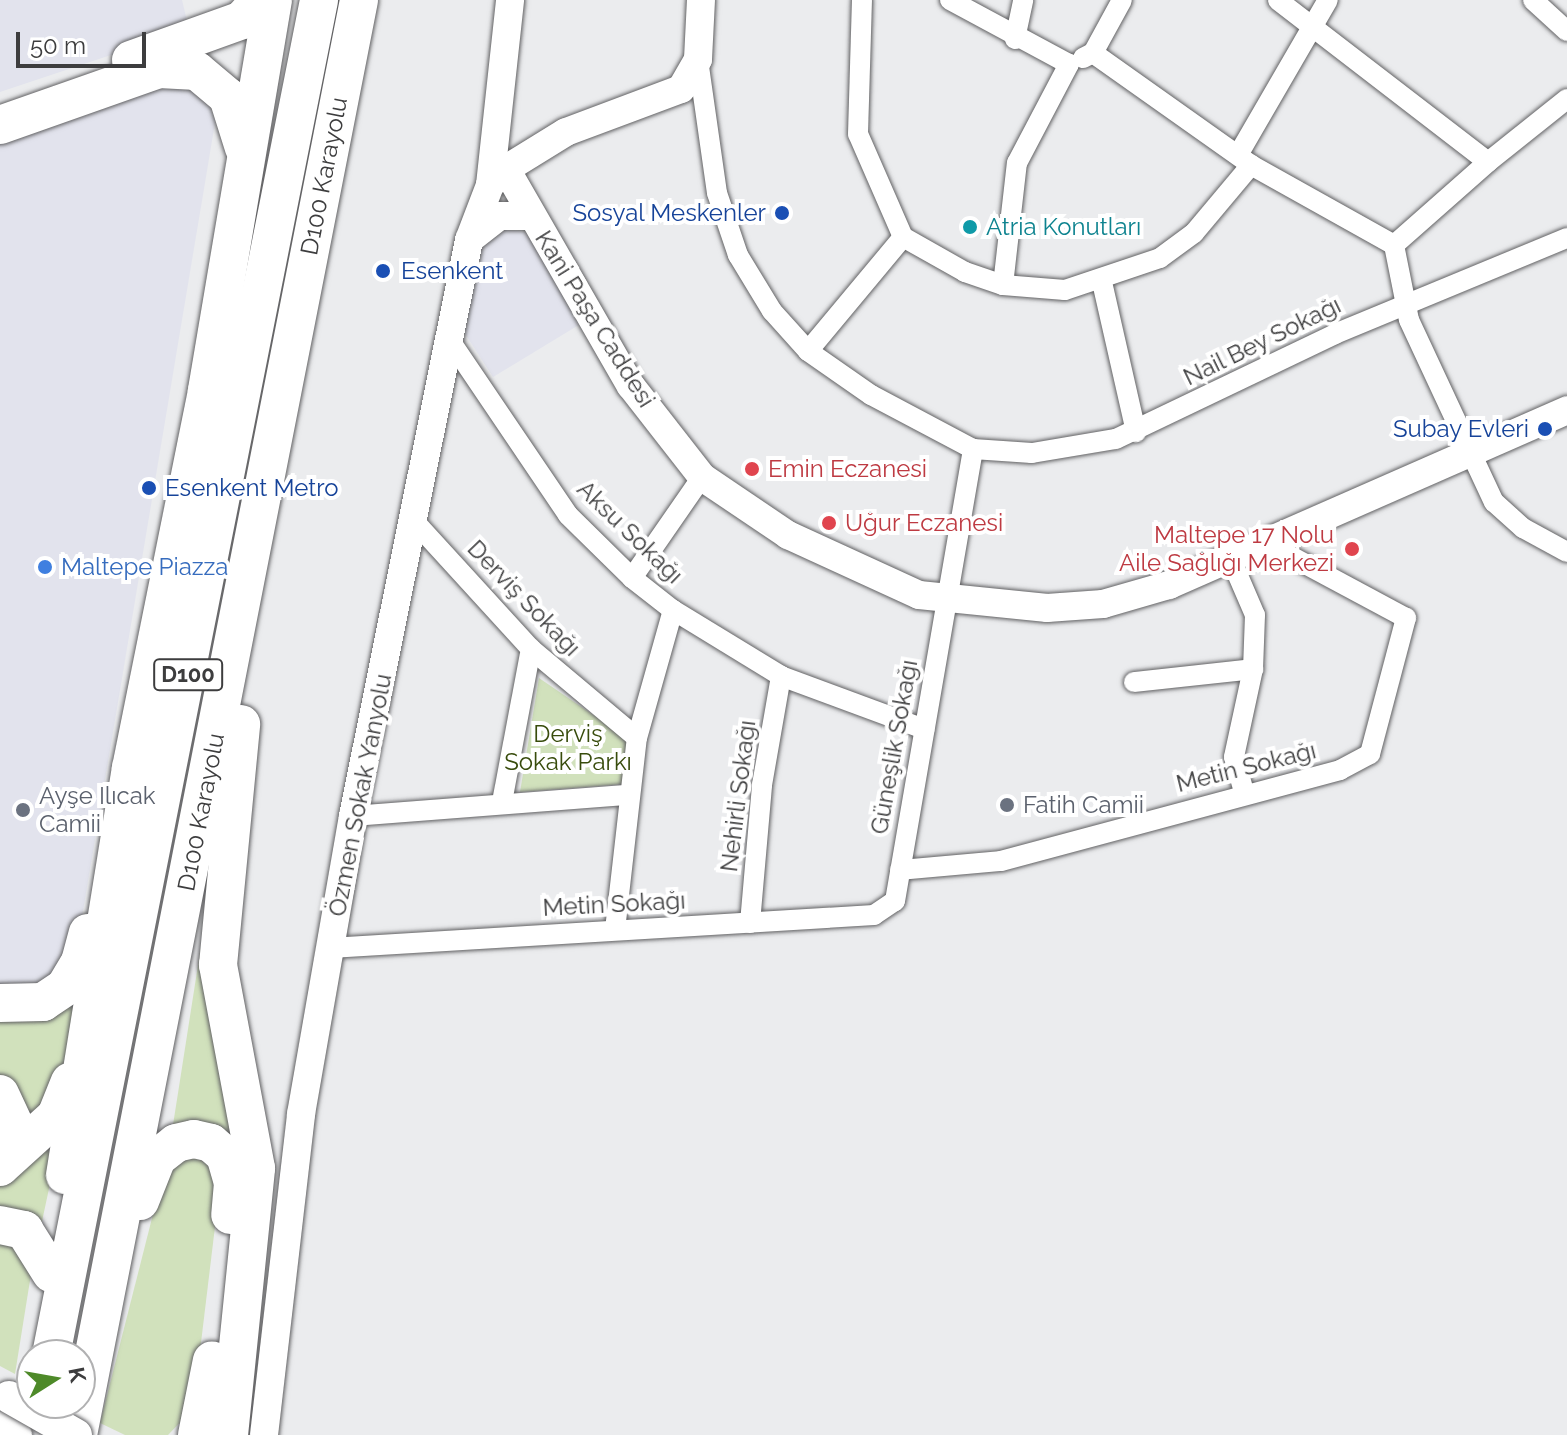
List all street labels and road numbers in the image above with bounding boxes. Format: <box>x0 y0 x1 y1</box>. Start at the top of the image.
street label: D100 Karayolu <box>295 95 353 257</box>
street label: Kani Paşa Caddesi <box>529 225 661 413</box>
street label: Nail Bey Sokağı <box>1178 290 1346 392</box>
street label: Aksu Sokağı <box>571 475 689 589</box>
street label: Derviş Sokağı <box>462 534 586 662</box>
road number: D100 <box>152 657 224 693</box>
street label: Güneşlik Sokağı <box>865 658 923 836</box>
street label: Özmen Sokak Yanyolu <box>322 671 398 919</box>
street label: Nehirli Sokağı <box>714 719 762 873</box>
street label: D100 Karayolu <box>172 731 230 893</box>
street label: Metin Sokağı <box>1173 736 1319 798</box>
street label: Metin Sokağı <box>542 886 686 922</box>

